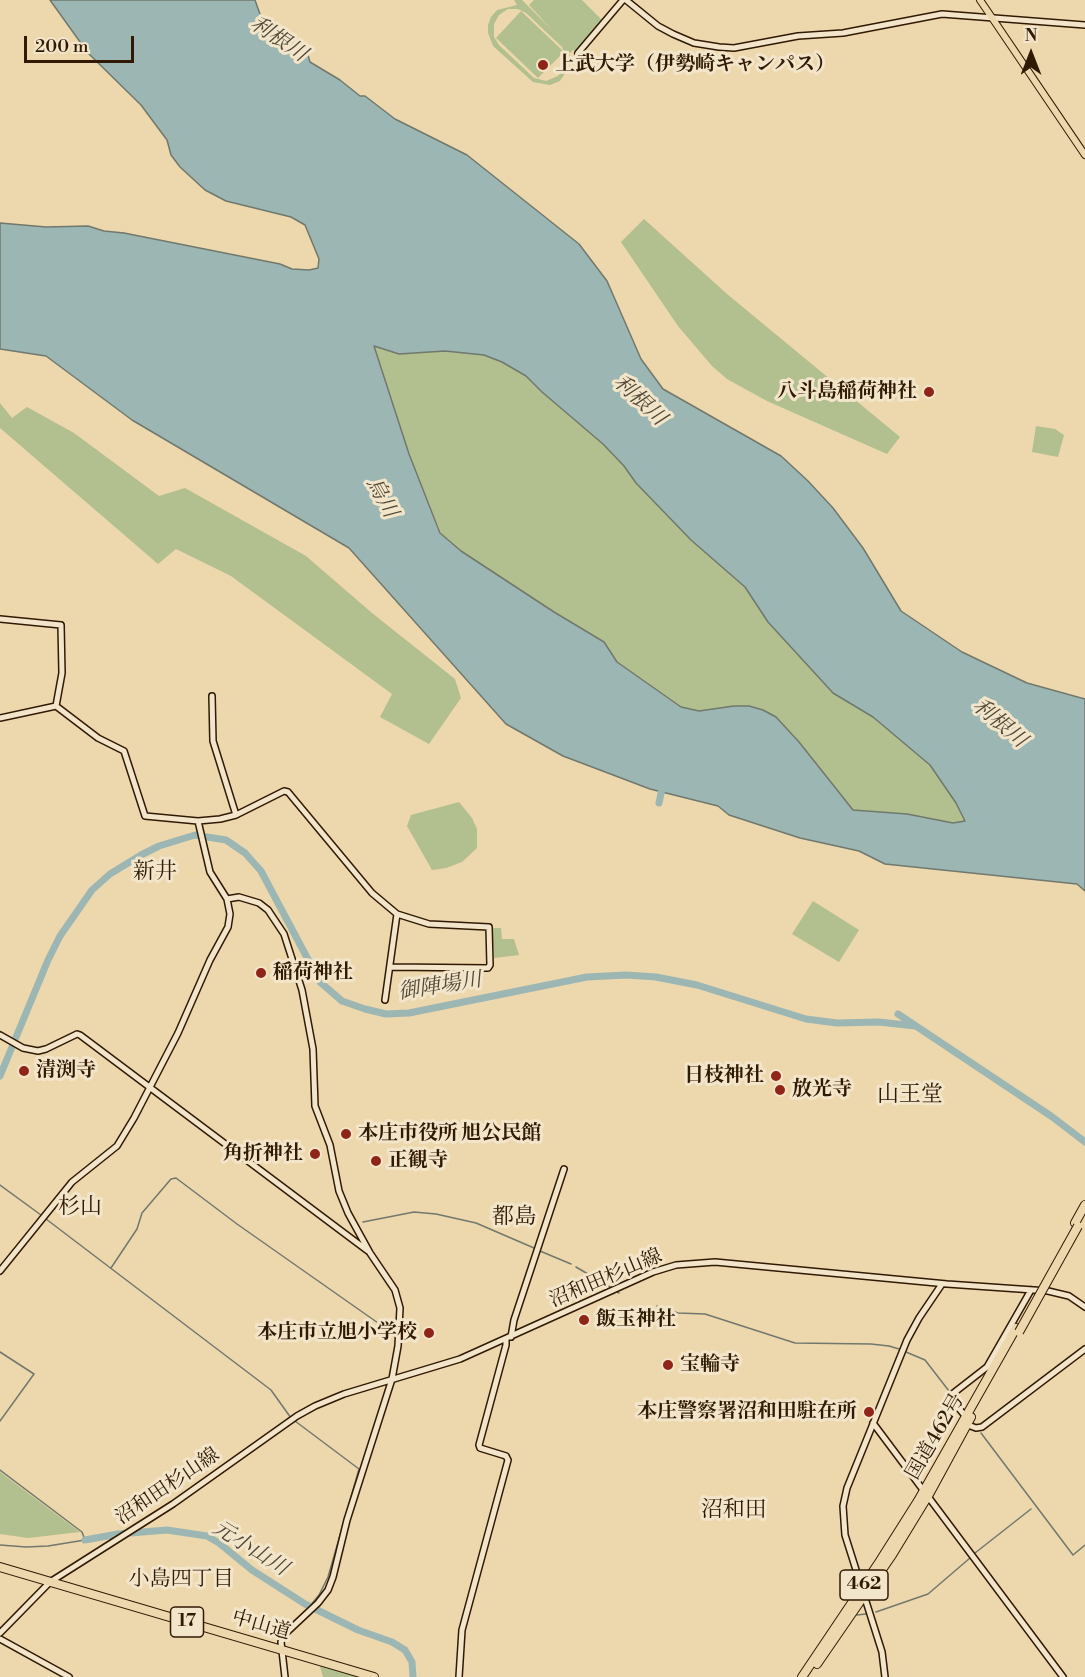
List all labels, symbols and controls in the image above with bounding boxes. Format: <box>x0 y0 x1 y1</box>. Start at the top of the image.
water label: 利根川 <box>245 12 311 68</box>
scale bar <box>27 24 136 62</box>
north arrow <box>1001 24 1061 84</box>
text: N <box>1025 26 1037 46</box>
text: 200 m <box>35 35 89 58</box>
place label: 上武大学（伊勢崎キャンパス） <box>555 53 835 77</box>
marker: 上武大学（伊勢崎キャンパス） <box>536 58 550 72</box>
water label: 利根川 <box>607 370 671 432</box>
place label: 八斗島稲荷神社 <box>777 380 917 404</box>
marker: 八斗島稲荷神社 <box>922 385 936 399</box>
water label: 烏川 <box>360 474 402 522</box>
water label: 利根川 <box>967 694 1031 754</box>
district label: 新井 <box>133 860 177 886</box>
place label: 稲荷神社 <box>273 961 353 985</box>
marker: 稲荷神社 <box>254 966 268 980</box>
water label: 御陣場川 <box>397 968 483 1006</box>
place label: 清渕寺 <box>36 1059 96 1083</box>
marker: 清渕寺 <box>17 1064 31 1078</box>
place label: 日枝神社 <box>684 1064 764 1088</box>
marker: 日枝神社 <box>769 1069 783 1083</box>
place label: 放光寺 <box>792 1078 852 1102</box>
marker: 放光寺 <box>773 1083 787 1097</box>
district label: 山王堂 <box>877 1083 943 1109</box>
place label: 本庄市役所 旭公民館 <box>358 1122 541 1146</box>
marker: 本庄市役所 旭公民館 <box>339 1127 353 1141</box>
place label: 角折神社 <box>223 1142 303 1166</box>
marker: 角折神社 <box>308 1147 322 1161</box>
place label: 正観寺 <box>388 1149 448 1173</box>
marker: 正観寺 <box>369 1154 383 1168</box>
district label: 杉山 <box>58 1195 102 1221</box>
district label: 都島 <box>492 1205 536 1231</box>
street label: 沼和田杉山線 <box>546 1245 666 1313</box>
place label: 飯玉神社 <box>596 1308 676 1332</box>
marker: 飯玉神社 <box>577 1313 591 1327</box>
place label: 本庄市立旭小学校 <box>257 1321 417 1345</box>
marker: 本庄市立旭小学校 <box>422 1326 436 1340</box>
place label: 宝輪寺 <box>680 1353 740 1377</box>
marker: 宝輪寺 <box>661 1358 675 1372</box>
street label: 国道462号 <box>902 1390 970 1484</box>
place label: 本庄警察署沼和田駐在所 <box>637 1400 857 1424</box>
marker: 本庄警察署沼和田駐在所 <box>862 1405 876 1419</box>
street label: 沼和田杉山線 <box>112 1444 224 1530</box>
district label: 沼和田 <box>701 1498 767 1524</box>
water label: 元小山川 <box>208 1516 292 1582</box>
district label: 小島四丁目 <box>129 1567 233 1593</box>
road number: 462 <box>840 1570 888 1600</box>
street label: 中山道 <box>229 1606 293 1646</box>
road number: 17 <box>170 1607 204 1637</box>

